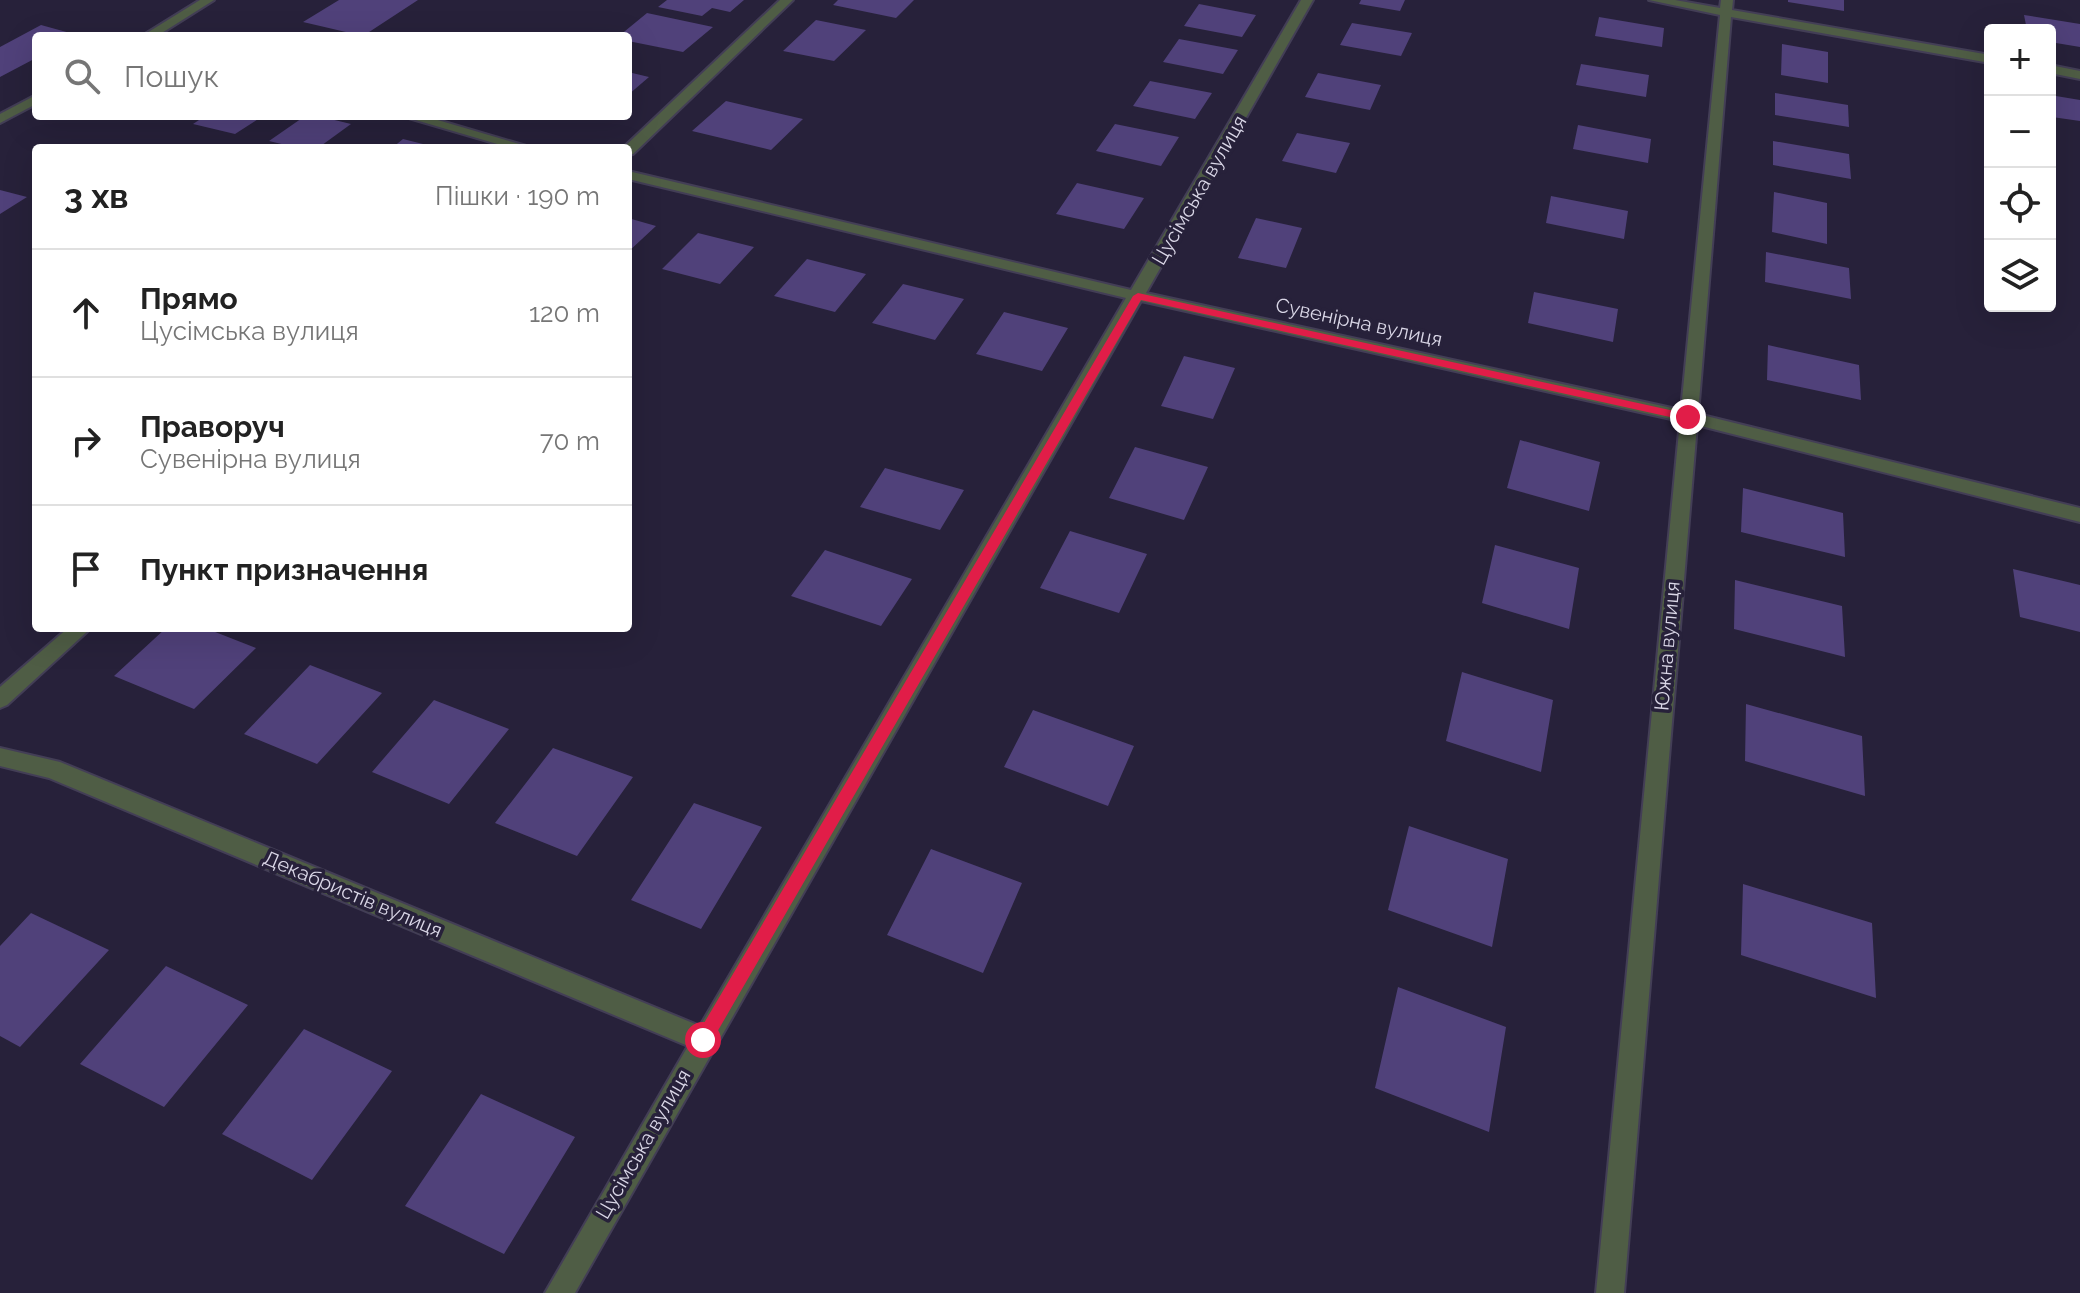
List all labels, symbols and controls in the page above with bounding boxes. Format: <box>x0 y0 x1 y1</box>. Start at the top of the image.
map controls <box>1984 24 2056 312</box>
button: + <box>1984 24 2056 96</box>
search box <box>32 32 632 120</box>
icon: search <box>60 54 104 98</box>
text: Пошук <box>124 59 219 94</box>
button: − <box>1984 96 2056 168</box>
street label: Цусімська вулиця <box>1147 111 1251 269</box>
button: locate <box>1984 168 2056 240</box>
text: 3 хв <box>64 176 128 216</box>
text: Пішки · 190 m <box>435 181 600 211</box>
button: layers <box>1984 240 2056 312</box>
text: Прямо <box>140 281 238 316</box>
icon: ahead <box>64 291 108 335</box>
street label: Сувенірна вулиця <box>1273 293 1445 351</box>
text: 120 m <box>529 298 600 328</box>
text: Цусімська вулиця <box>140 316 359 346</box>
route end <box>1670 399 1706 435</box>
text: Праворуч <box>140 409 285 444</box>
icon: right <box>64 419 108 463</box>
text: 70 m <box>540 426 600 456</box>
text: Сувенірна вулиця <box>140 444 361 474</box>
icon: arrive <box>64 547 108 591</box>
text: Пункт призначення <box>140 552 428 587</box>
street label: Южна вулиця <box>1649 580 1685 712</box>
street label: Декабристів вулиця <box>260 845 446 943</box>
route start <box>685 1022 721 1058</box>
street label: Цусімська вулиця <box>591 1065 695 1223</box>

